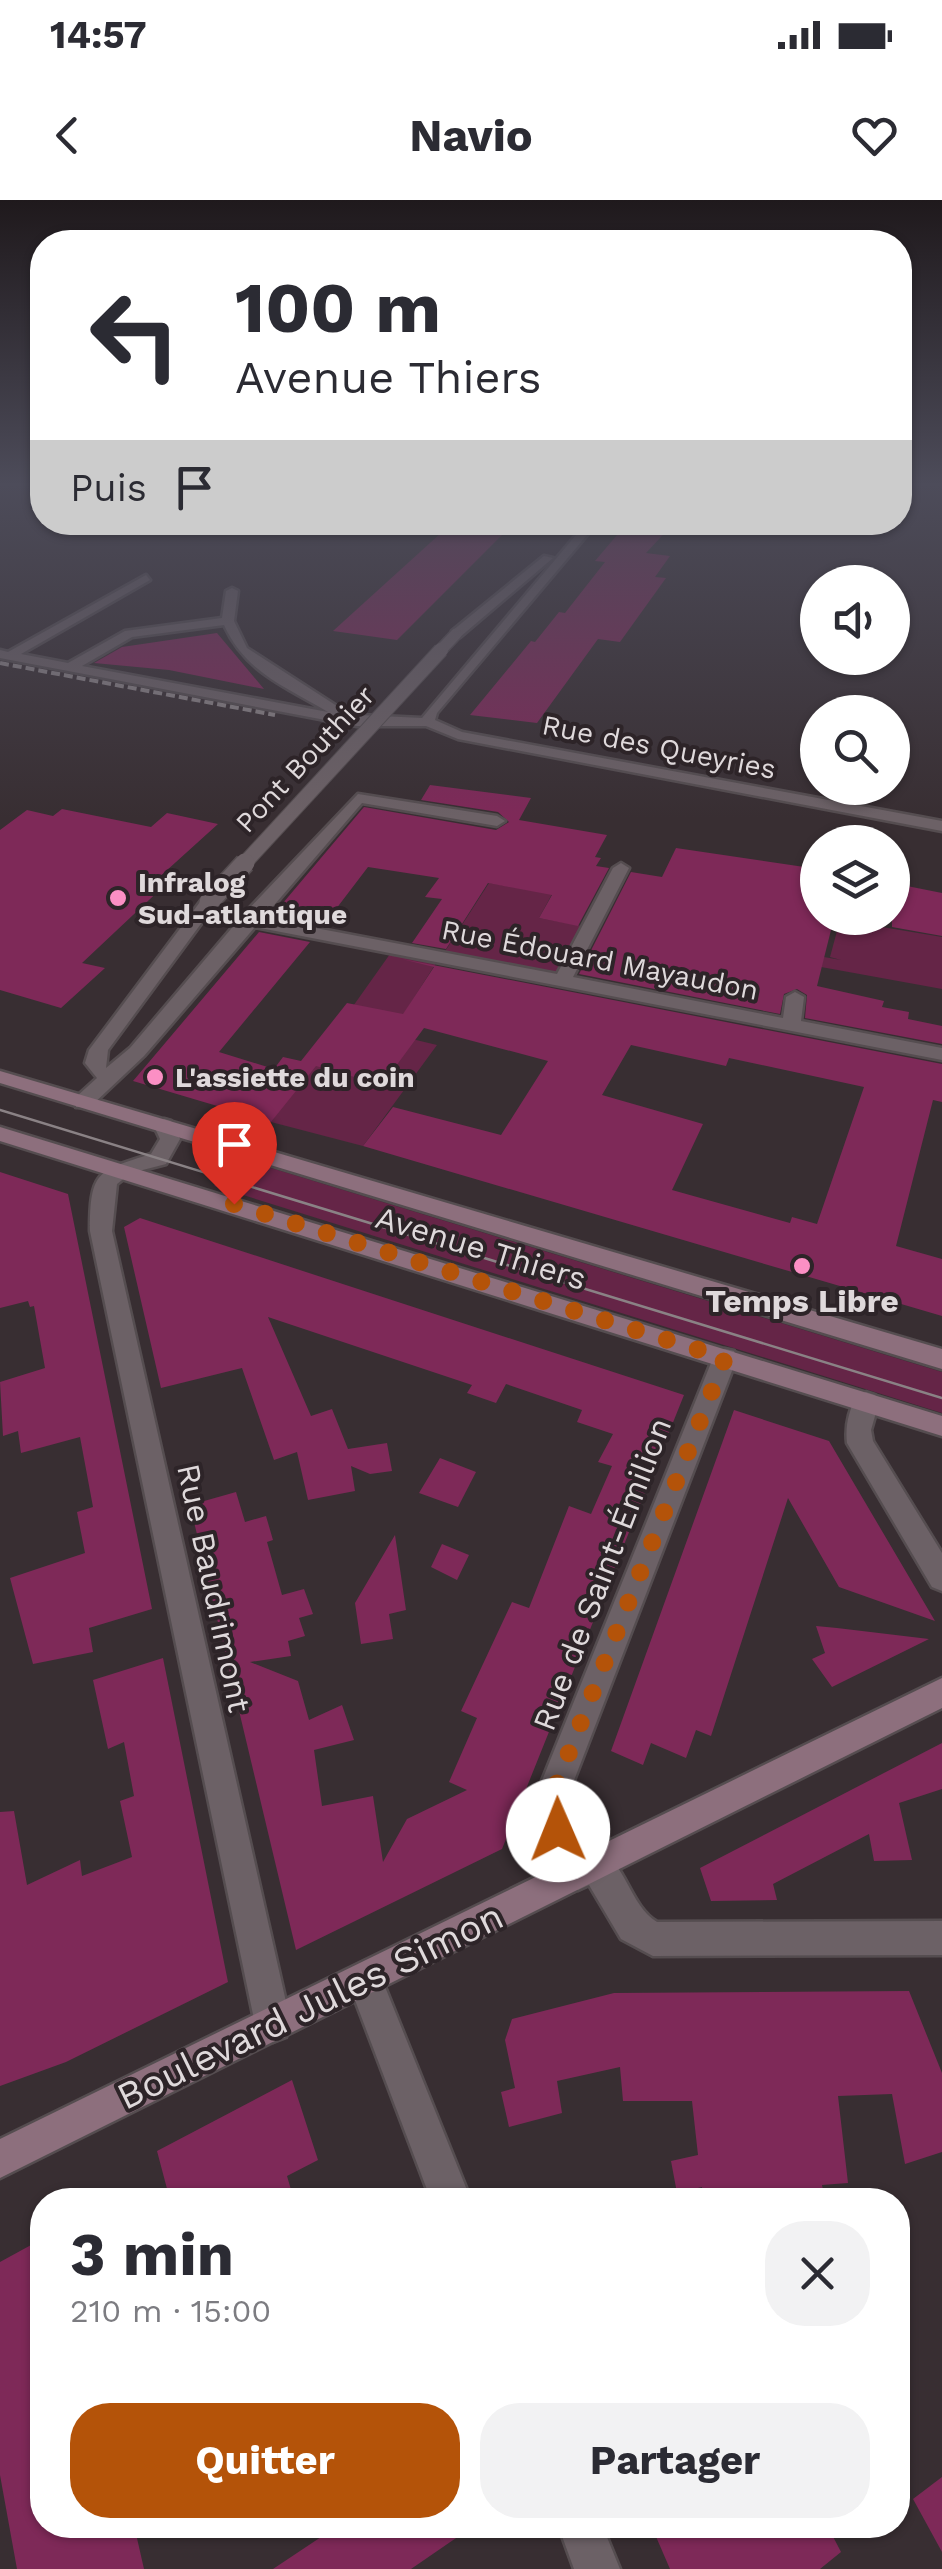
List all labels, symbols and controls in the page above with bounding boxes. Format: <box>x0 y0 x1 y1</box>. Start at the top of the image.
text: 14:57 <box>50 13 147 57</box>
icon: back <box>40 108 95 163</box>
icon: heart <box>847 108 902 163</box>
text: Navio <box>409 109 533 162</box>
text: 100 m <box>235 267 441 349</box>
icon: left <box>70 270 200 400</box>
text: Avenue Thiers <box>235 351 542 404</box>
icon: arrive <box>167 460 222 515</box>
text: Puis <box>70 466 147 510</box>
map controls <box>800 565 910 935</box>
button: sound <box>800 565 910 675</box>
street label: Pont Bouthier <box>229 679 381 839</box>
button: search <box>800 695 910 805</box>
street label: Rue des Queyries <box>539 708 779 786</box>
button: layers <box>800 825 910 935</box>
place label: Infralog Sud-atlantique <box>138 866 347 931</box>
marker: Infralog Sud-atlantique <box>107 887 129 909</box>
street label: Rue Édouard Mayaudon <box>439 913 761 1007</box>
place label: L'assiette du coin <box>175 1061 415 1094</box>
marker: L'assiette du coin <box>144 1066 166 1088</box>
pin <box>192 1102 277 1205</box>
icon: arrive <box>207 1117 262 1172</box>
street label: Avenue Thiers <box>371 1198 591 1298</box>
marker: Temps Libre <box>791 1255 813 1277</box>
place label: Temps Libre <box>705 1282 899 1320</box>
street label: Rue de Saint-Émilion <box>525 1412 679 1736</box>
street label: Rue Baudrimont <box>169 1460 259 1716</box>
position arrow <box>506 1778 610 1882</box>
street label: Boulevard Jules Simon <box>110 1893 510 2119</box>
text: 3 min <box>70 2219 234 2290</box>
button: close <box>765 2221 870 2326</box>
text: 210 m · 15:00 <box>70 2292 271 2330</box>
button: Quitter <box>70 2403 460 2518</box>
button: Partager <box>480 2403 870 2518</box>

